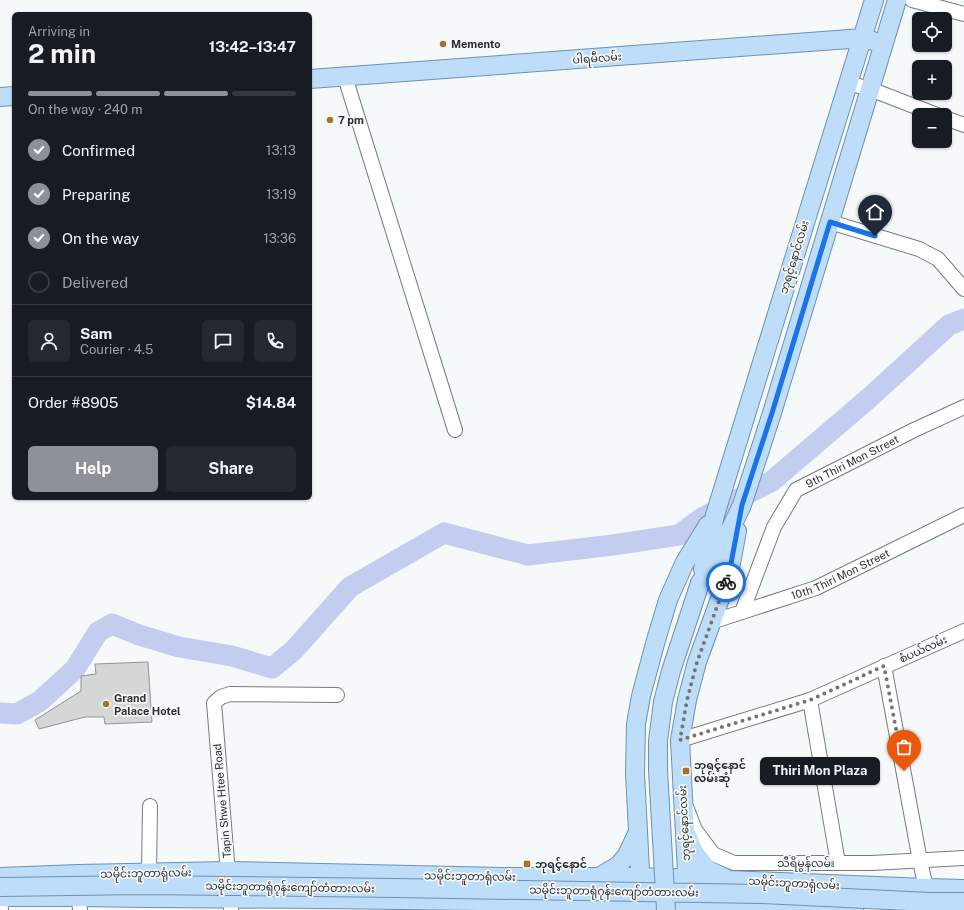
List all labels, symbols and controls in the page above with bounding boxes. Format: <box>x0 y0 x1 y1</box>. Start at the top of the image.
map controls <box>912 12 952 148</box>
button: locate <box>912 12 952 52</box>
text: Arriving in <box>28 24 90 39</box>
text: 2 min <box>28 38 96 69</box>
text: 13:42–13:47 <box>209 38 296 55</box>
place label: Memento <box>451 38 501 50</box>
marker: Memento <box>438 39 448 49</box>
street label: ပါရမီလမ်း <box>572 49 622 69</box>
button: + <box>912 60 952 100</box>
text: On the way · 240 m <box>28 102 142 117</box>
button: − <box>912 108 952 148</box>
place label: 7 pm <box>338 114 364 126</box>
marker: 7 pm <box>325 115 335 125</box>
icon: check <box>28 139 50 161</box>
text: Confirmed <box>62 142 135 159</box>
text: 13:13 <box>266 143 296 158</box>
icon: check <box>28 183 50 205</box>
text: Preparing <box>62 186 131 203</box>
text: 13:19 <box>266 187 296 202</box>
pin <box>858 195 892 236</box>
icon: home <box>864 201 886 223</box>
street label: ဘုရင့်နောင်လမ်း <box>776 218 814 296</box>
icon: check <box>28 227 50 249</box>
text: On the way <box>62 230 139 247</box>
text: 13:36 <box>263 231 296 246</box>
text: Delivered <box>62 274 128 291</box>
button: person <box>28 320 70 362</box>
button: chat <box>202 320 244 362</box>
button: phone <box>254 320 296 362</box>
text: Sam <box>80 325 112 342</box>
text: Courier · 4.5 <box>80 342 153 357</box>
text: Order #8905 <box>28 394 118 411</box>
text: $14.84 <box>246 394 296 411</box>
street label: 9th Thiri Mon Street <box>804 433 901 490</box>
button: Help <box>28 446 158 492</box>
button: Share <box>166 446 296 492</box>
street label: 10th Thiri Mon Street <box>790 547 891 602</box>
courier <box>706 562 746 602</box>
icon: bike <box>715 571 737 593</box>
street label: စံပယ်လမ်း <box>897 632 949 665</box>
place label: Grand Palace Hotel <box>114 692 181 717</box>
marker: Grand Palace Hotel <box>101 699 111 709</box>
pin <box>887 730 921 771</box>
icon: bag <box>893 736 915 758</box>
street label: Tapin Shwe Htee Road <box>211 743 233 859</box>
callout: Thiri Mon Plaza <box>760 757 880 785</box>
place label: ဘုရင့်နောင် လမ်းဆုံ <box>694 758 746 788</box>
text: Thiri Mon Plaza <box>773 763 867 778</box>
marker: ဘုရင့်နောင် လမ်းဆုံ <box>681 766 691 776</box>
street label: ဘုရင့်နောင်လမ်း <box>675 784 695 861</box>
street label: သီရိမွန်လမ်း <box>777 856 835 872</box>
place label: ဘုရင့်နောင် <box>535 857 587 874</box>
marker: ဘုရင့်နောင် <box>522 859 532 869</box>
street label: သမိုင်းဘူတာရုံလမ်း <box>100 865 192 883</box>
street label: သမိုင်းဘူတာရုံလမ်း <box>424 868 516 886</box>
street label: သမိုင်းဘူတာရုံလမ်း <box>748 874 840 894</box>
street label: သမိုင်းဘူတာရုံဂုန်းကျော်တံတားလမ်း <box>205 879 375 897</box>
street label: သမိုင်းဘူတာရုံဂုန်းကျော်တံတားလမ်း <box>529 883 699 901</box>

